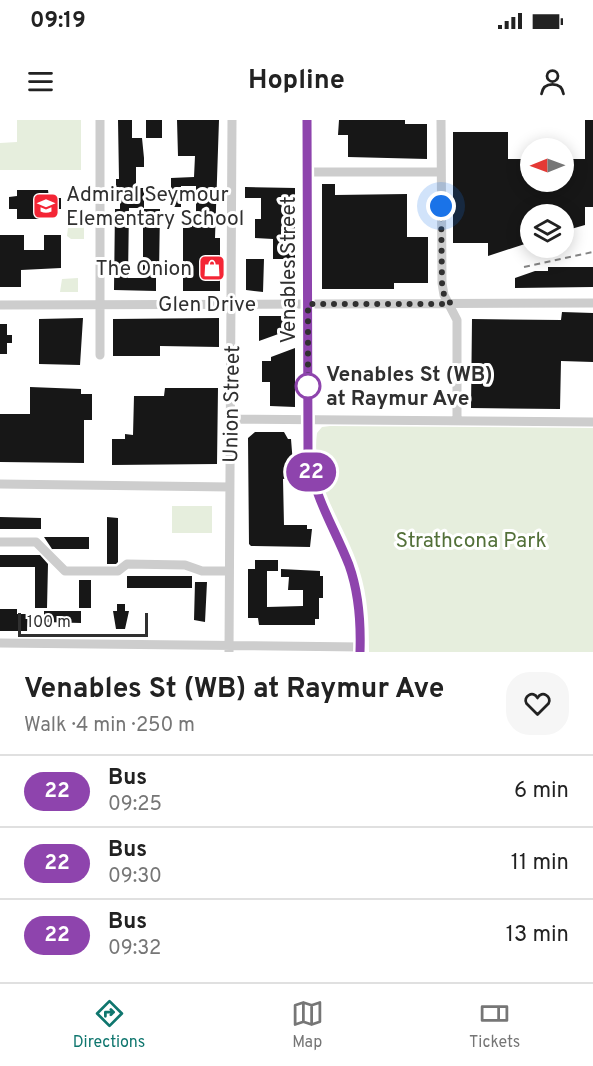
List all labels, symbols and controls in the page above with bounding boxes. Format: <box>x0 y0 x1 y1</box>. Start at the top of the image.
text: 09:19 <box>30 8 86 35</box>
text: Hopline <box>248 64 345 98</box>
icon: menu <box>24 65 57 98</box>
icon: person <box>536 65 569 98</box>
north arrow <box>520 138 574 192</box>
map controls <box>520 138 574 258</box>
place label: Admiral Seymour Elementary School <box>66 182 244 233</box>
school or university icon: Admiral Seymour Elementary School <box>31 191 61 221</box>
your location <box>426 191 456 221</box>
street label: Venables Street <box>276 196 303 344</box>
button: layers <box>520 204 574 258</box>
shop icon: The Onion <box>197 253 227 283</box>
place label: The Onion <box>95 256 192 283</box>
street label: Glen Drive <box>158 292 256 319</box>
street label: Union Street <box>218 345 247 463</box>
place label: Venables St (WB) at Raymur Ave <box>326 362 493 413</box>
marker: Venables St (WB) at Raymur Ave <box>295 373 321 399</box>
line badge: 22 <box>284 452 338 492</box>
text: 22 <box>298 459 324 486</box>
park label: Strathcona Park <box>395 528 547 555</box>
scale bar <box>18 610 148 638</box>
text: 100 m <box>27 613 71 633</box>
text: Venables St (WB) at Raymur Ave <box>24 672 444 708</box>
button: heart <box>506 672 569 735</box>
text: Walk · 4 min · 250 m <box>24 713 195 739</box>
text: Bus <box>108 765 147 792</box>
text: 22 <box>44 778 70 805</box>
text: 6 min <box>514 778 569 805</box>
text: 09:25 <box>108 792 162 818</box>
text: Bus <box>108 837 147 864</box>
text: 22 <box>44 850 70 877</box>
text: 11 min <box>511 850 569 877</box>
text: 09:30 <box>108 864 162 890</box>
text: Bus <box>108 909 147 936</box>
text: 22 <box>44 922 70 949</box>
text: 13 min <box>506 922 569 949</box>
text: 09:32 <box>108 936 161 962</box>
tab: Directions <box>73 997 145 1053</box>
tab: Map <box>291 997 324 1053</box>
tab: Tickets <box>469 997 520 1053</box>

